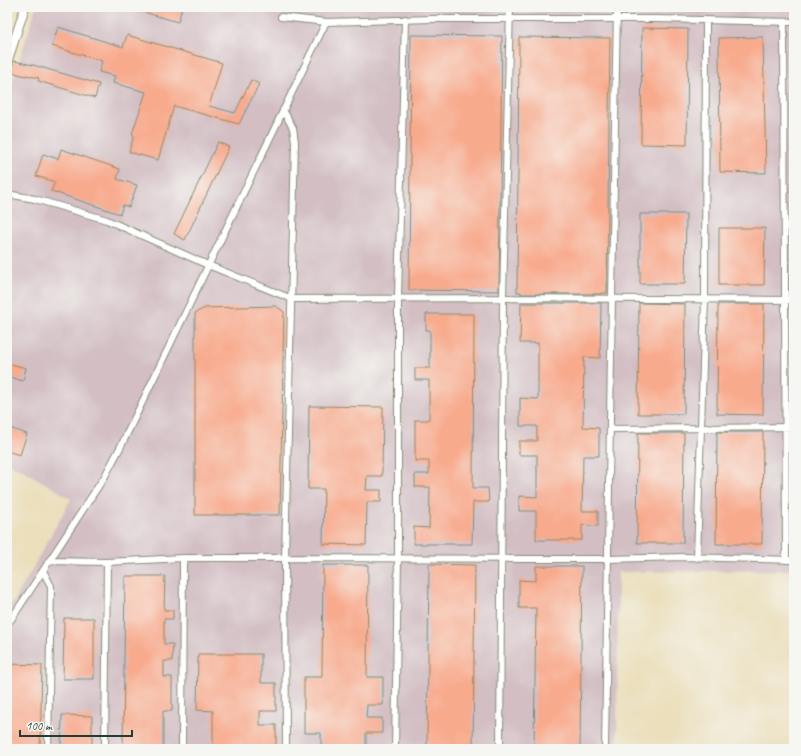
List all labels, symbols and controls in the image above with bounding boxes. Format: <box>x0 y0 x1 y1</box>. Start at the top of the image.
scale bar <box>20 712 132 738</box>
text: 100 m <box>26 718 53 734</box>

